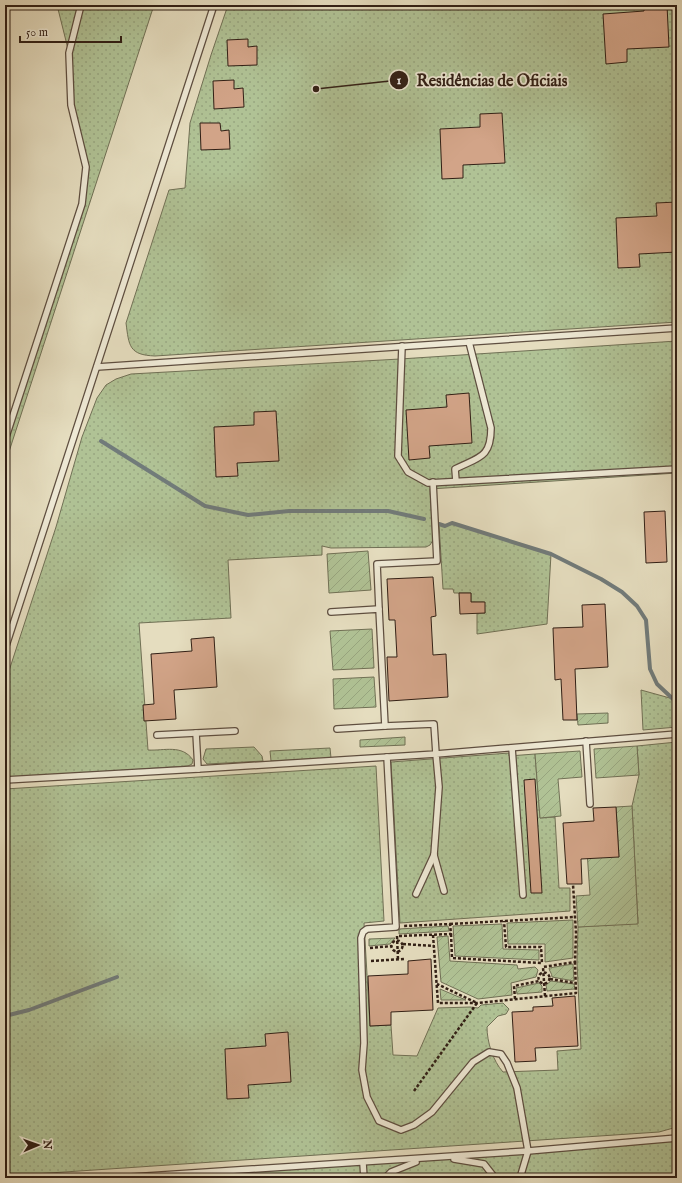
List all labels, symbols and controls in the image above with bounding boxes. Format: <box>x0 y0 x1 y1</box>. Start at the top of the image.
scale bar <box>20 18 121 44</box>
text: 50 m <box>26 25 48 40</box>
callout: Residências de Oficiais <box>389 66 576 94</box>
text: Residências de Oficiais <box>417 72 568 92</box>
text: 1 <box>397 73 402 88</box>
north arrow <box>18 1125 58 1165</box>
text: N <box>40 1139 54 1150</box>

